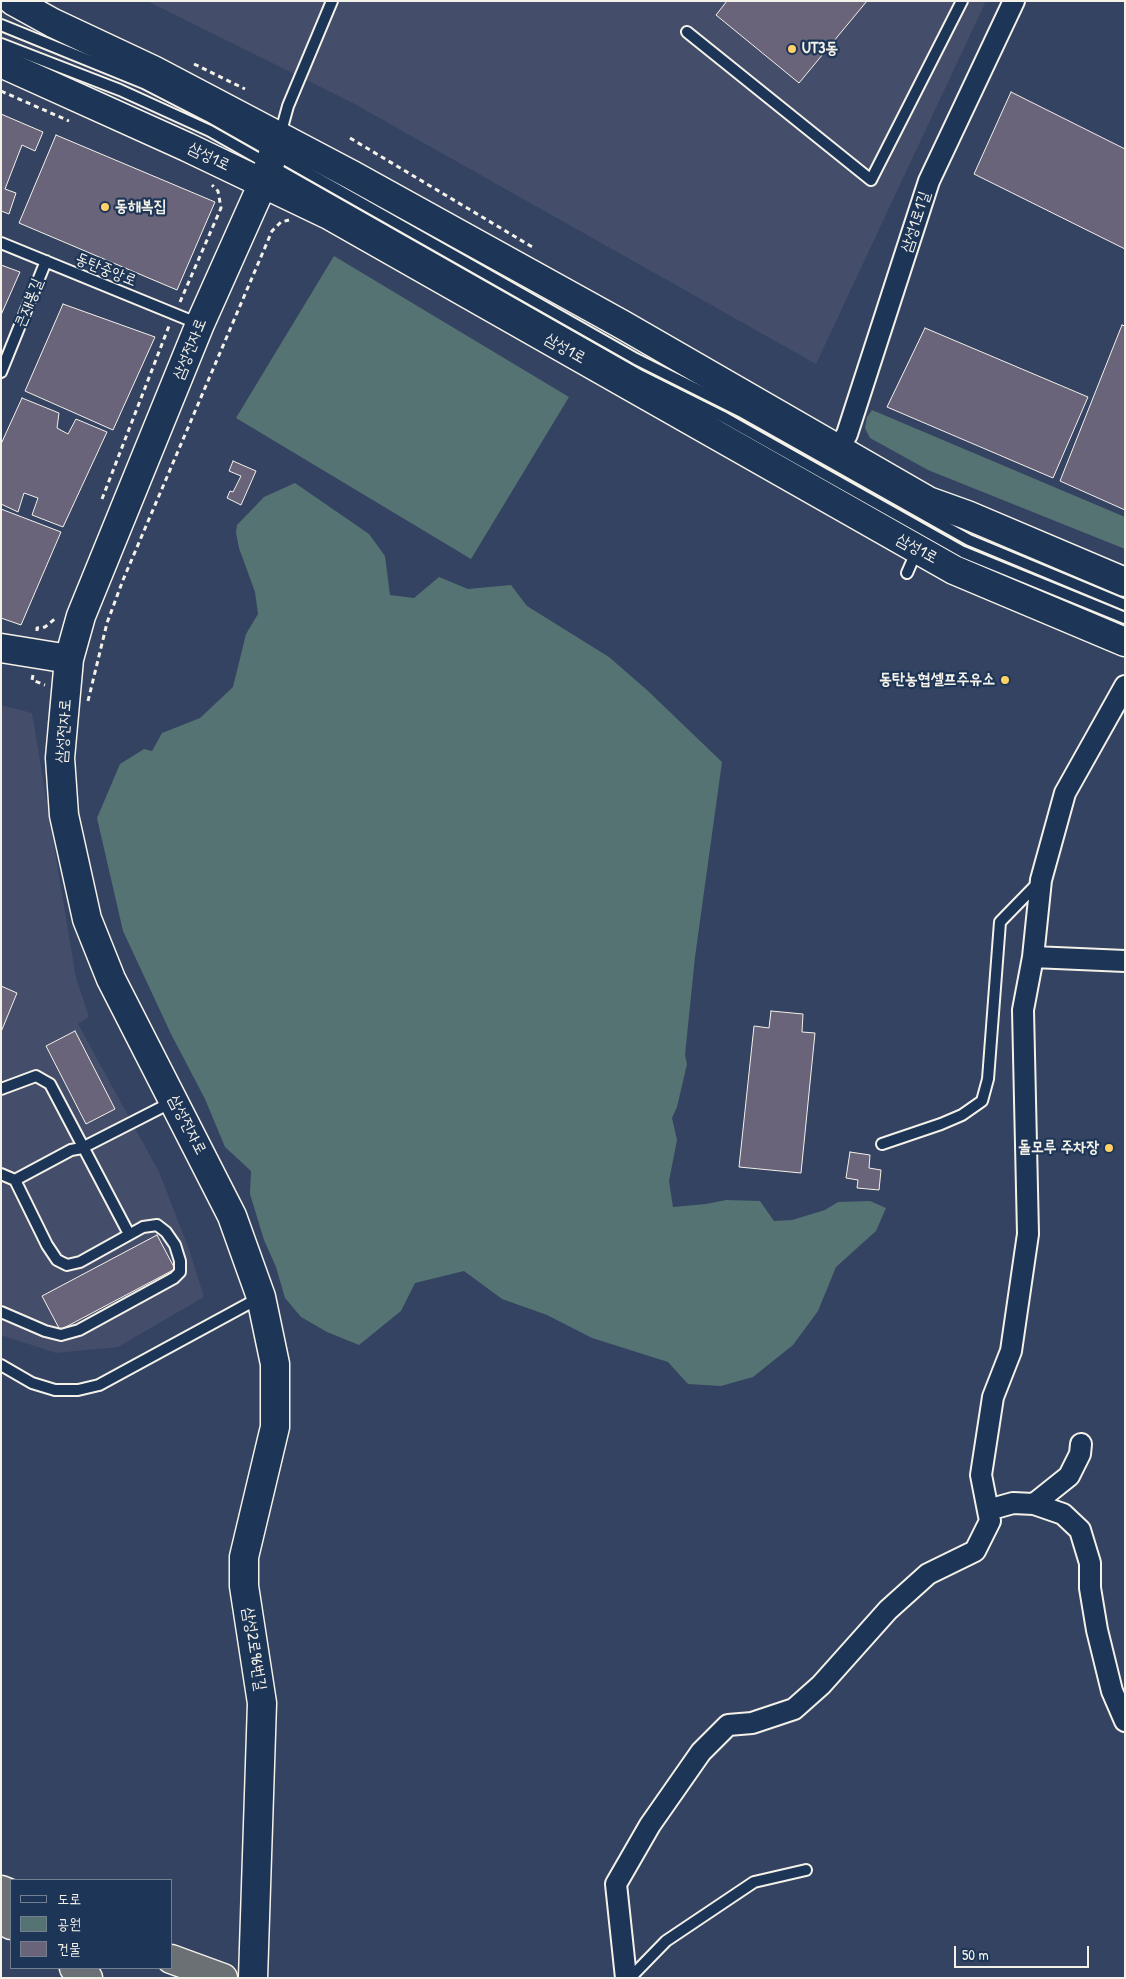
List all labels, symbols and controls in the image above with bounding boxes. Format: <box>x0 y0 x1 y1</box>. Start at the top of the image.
place label: UT3동 <box>802 39 838 59</box>
marker: UT3동 <box>786 43 798 55</box>
street label: 삼성1로 <box>185 139 233 175</box>
street label: 삼성1로1길 <box>897 189 935 255</box>
place label: 동해복집 <box>115 197 166 217</box>
marker: 동해복집 <box>99 201 111 213</box>
street label: 동탄중앙로 <box>73 249 139 291</box>
street label: 큰재봉길 <box>10 276 48 330</box>
street label: 삼성전자로 <box>169 316 211 382</box>
street label: 삼성1로 <box>541 330 589 368</box>
street label: 삼성1로 <box>893 530 941 568</box>
place label: 동탄농협셀프주유소 <box>879 670 995 690</box>
marker: 동탄농협셀프주유소 <box>999 674 1011 686</box>
street label: 삼성전자로 <box>52 698 76 764</box>
street label: 삼성전자로 <box>164 1092 210 1158</box>
place label: 돌모루 주차장 <box>1018 1138 1099 1158</box>
marker: 돌모루 주차장 <box>1103 1142 1115 1154</box>
street label: 삼성2로96번길 <box>238 1606 270 1692</box>
legend <box>10 1879 172 1969</box>
text: 도로 <box>57 1888 81 1909</box>
text: 공원 <box>57 1913 81 1934</box>
scale bar <box>956 1936 1091 1968</box>
text: 건물 <box>57 1938 81 1959</box>
text: 50 m <box>962 1944 989 1965</box>

